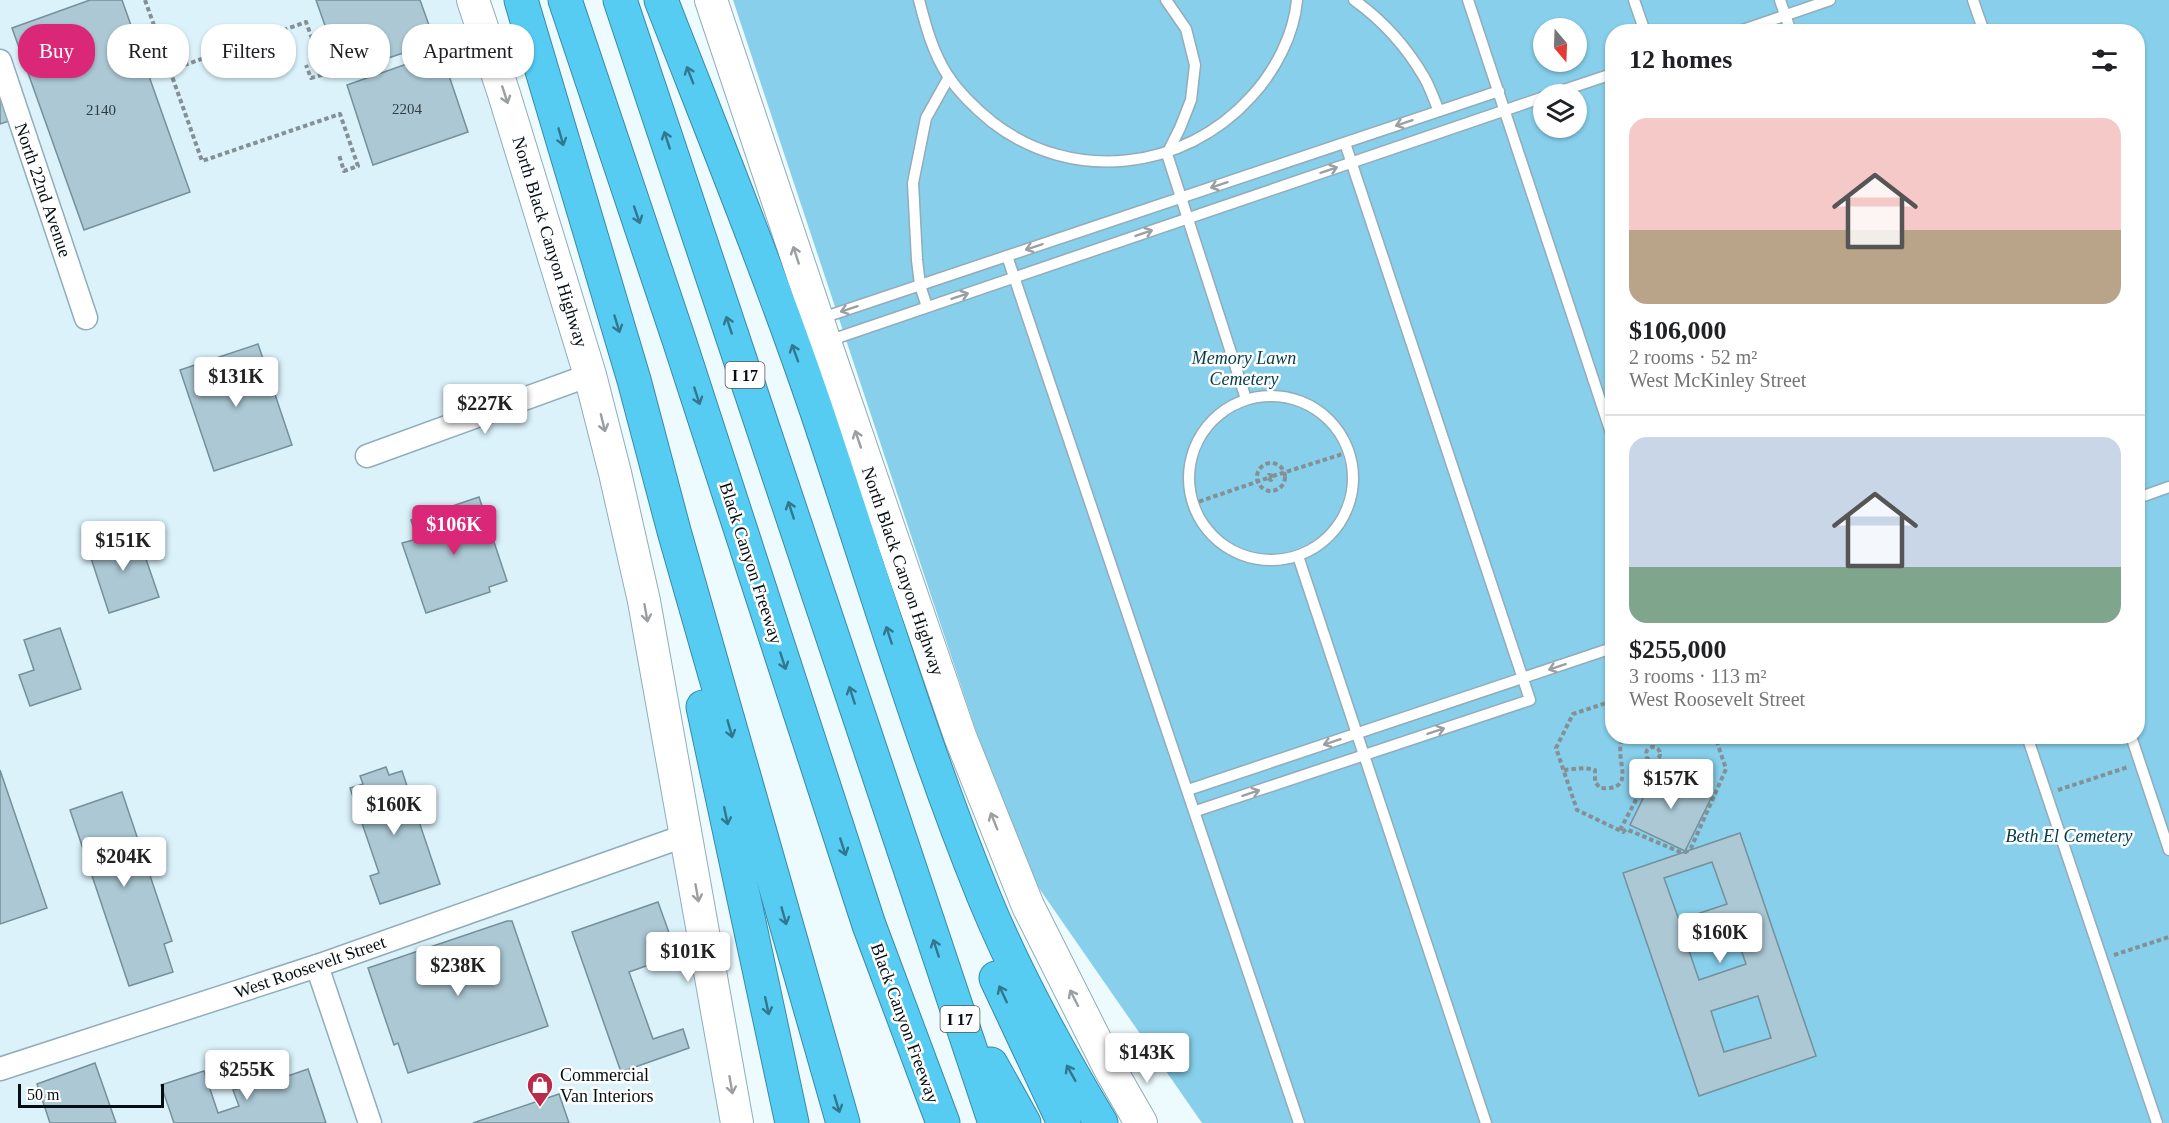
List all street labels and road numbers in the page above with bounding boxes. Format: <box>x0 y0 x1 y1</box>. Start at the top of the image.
street label: North 22nd Avenue <box>11 120 75 260</box>
street label: North Black Canyon Highway <box>508 134 592 350</box>
road number: I 17 <box>726 362 764 388</box>
street label: North Black Canyon Highway <box>858 464 948 678</box>
street label: Black Canyon Freeway <box>715 480 787 646</box>
street label: West Roosevelt Street <box>232 932 388 1002</box>
street label: Black Canyon Freeway <box>867 940 943 1106</box>
road number: I 17 <box>940 1006 980 1032</box>

